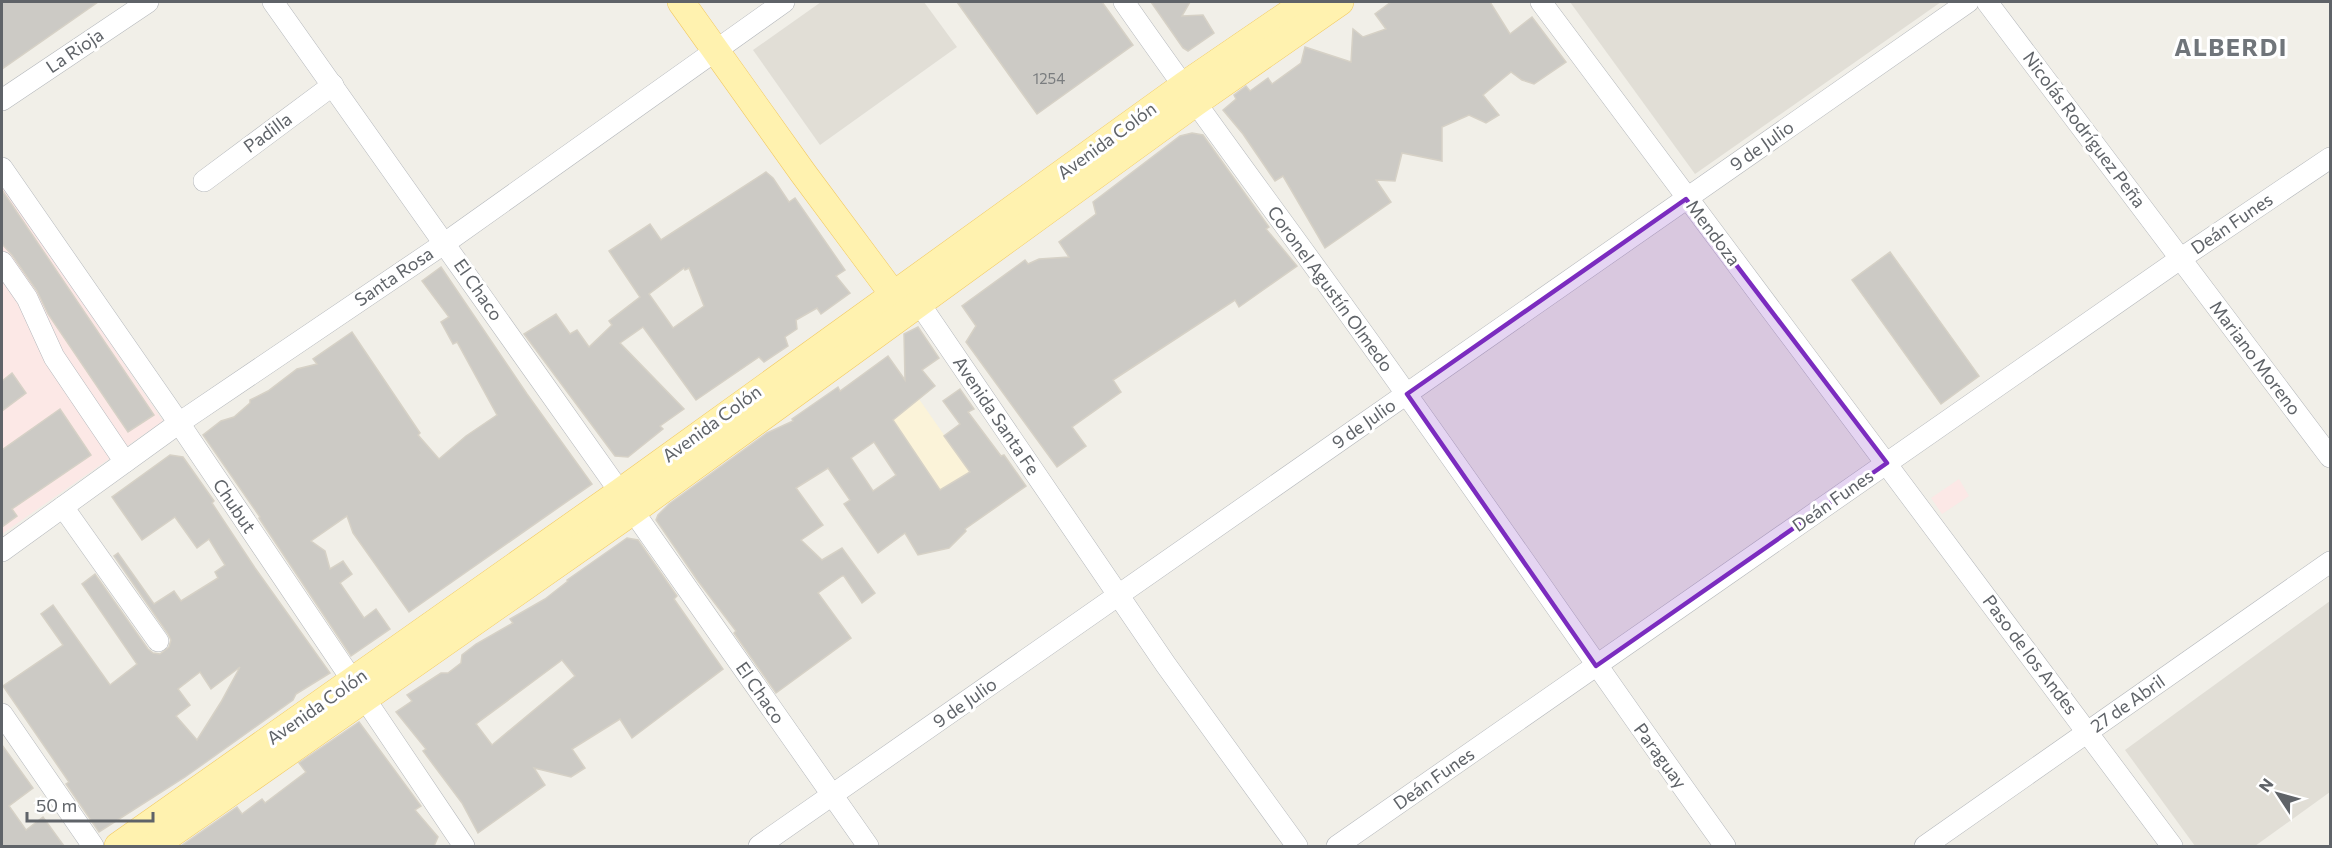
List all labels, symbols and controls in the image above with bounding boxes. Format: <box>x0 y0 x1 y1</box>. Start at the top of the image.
street label: La Rioja <box>42 23 107 77</box>
district label: ALBERDI <box>2174 32 2288 61</box>
street label: Nicolás Rodríguez Peña <box>2019 47 2151 212</box>
house number: 1254 <box>1033 69 1065 87</box>
street label: Avenida Colón <box>1053 97 1160 183</box>
street label: Padilla <box>239 107 296 157</box>
street label: 9 de Julio <box>1725 115 1798 175</box>
street label: Deán Funes <box>2186 188 2277 259</box>
street label: Mendoza <box>1682 195 1746 270</box>
street label: Coronel Agustín Olmedo <box>1263 201 1398 376</box>
street label: Santa Rosa <box>350 242 437 311</box>
street label: El Chaco <box>450 254 508 325</box>
street label: Mariano Moreno <box>2206 296 2306 419</box>
street label: Avenida Santa Fe <box>949 352 1045 479</box>
street label: Avenida Colón <box>658 380 765 466</box>
street label: 9 de Julio <box>1327 393 1400 453</box>
street label: Deán Funes <box>1788 464 1877 536</box>
street label: Chubut <box>209 474 261 537</box>
street label: Paso de los Andes <box>1979 590 2083 719</box>
street label: El Chaco <box>732 657 790 728</box>
street label: Avenida Colón <box>262 664 371 749</box>
street label: 27 de Abril <box>2086 670 2169 737</box>
street label: 9 de Julio <box>928 672 1001 732</box>
street label: Paraguay <box>1630 718 1692 792</box>
street label: Deán Funes <box>1389 742 1478 814</box>
north arrow <box>2248 764 2308 824</box>
text: N <box>2254 774 2277 795</box>
scale bar <box>27 785 153 823</box>
text: 50 m <box>36 794 77 816</box>

